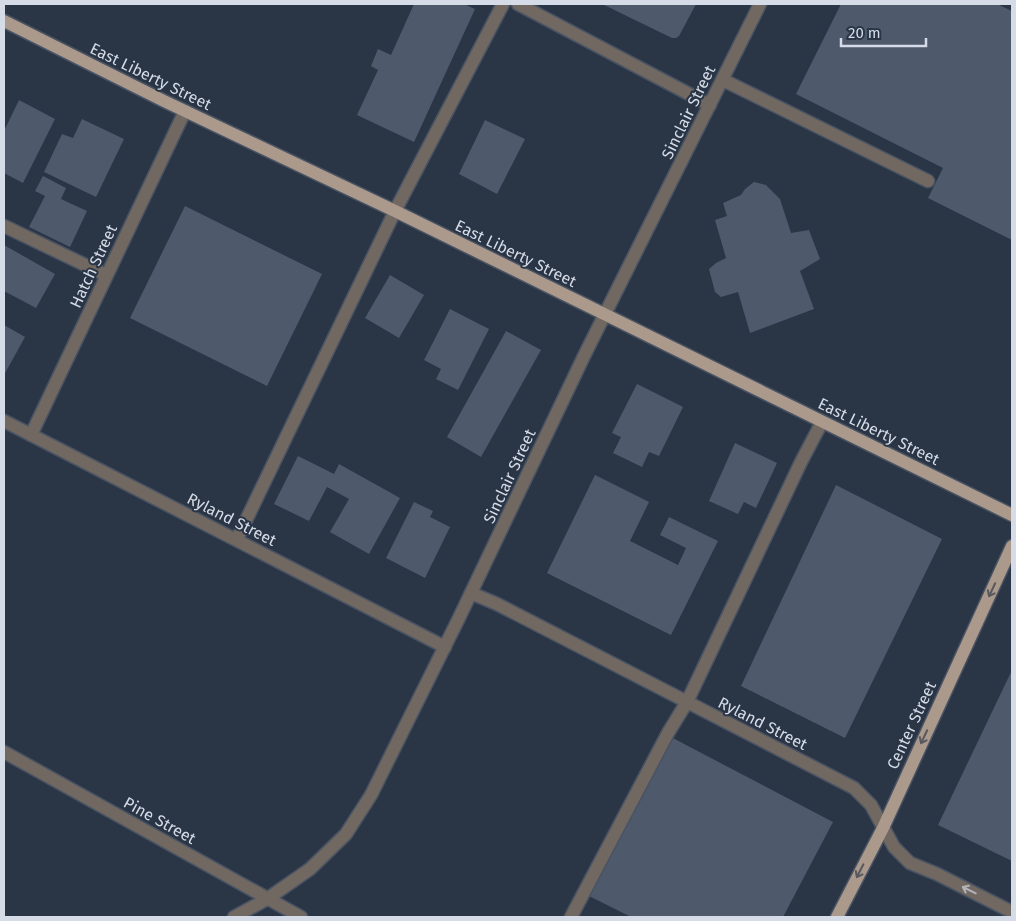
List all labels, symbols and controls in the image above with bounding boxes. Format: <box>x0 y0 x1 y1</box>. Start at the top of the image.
scale bar <box>841 15 926 47</box>
text: 20 m <box>848 24 881 42</box>
street label: East Liberty Street <box>87 39 215 114</box>
street label: Sinclair Street <box>658 62 719 162</box>
street label: East Liberty Street <box>452 216 580 291</box>
street label: Hatch Street <box>66 221 121 311</box>
street label: East Liberty Street <box>815 394 943 469</box>
street label: Sinclair Street <box>479 426 540 526</box>
street label: Ryland Street <box>184 489 280 550</box>
one-way arrow <box>986 582 996 597</box>
street label: Center Street <box>883 678 940 772</box>
street label: Ryland Street <box>715 693 811 754</box>
one-way arrow <box>918 730 928 745</box>
street label: Pine Street <box>120 793 199 848</box>
one-way arrow <box>855 863 864 878</box>
one-way arrow <box>961 885 976 895</box>

